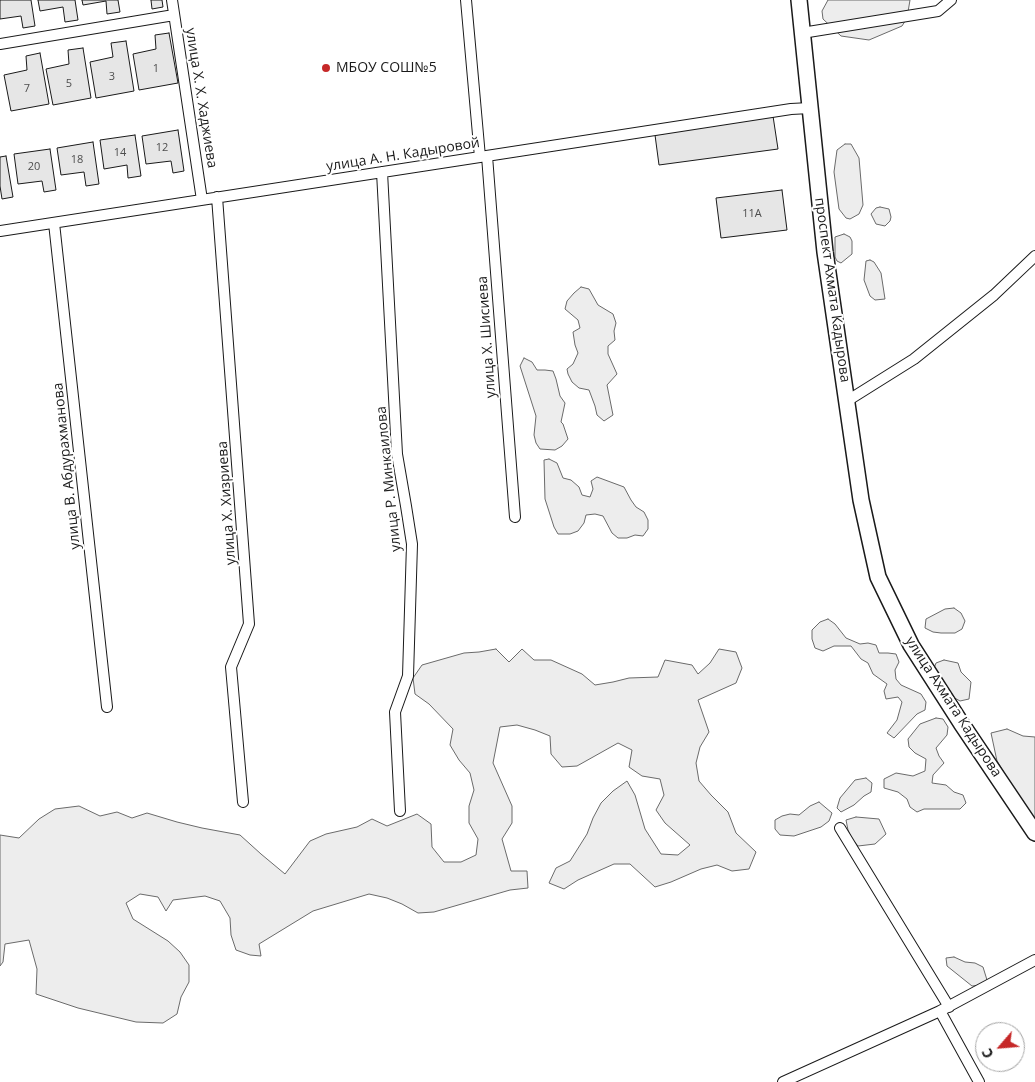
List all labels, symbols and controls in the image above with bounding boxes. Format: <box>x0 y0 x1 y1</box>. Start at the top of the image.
street label: улица Х. Х. Хаджиева <box>182 27 220 169</box>
place label: МБОУ СОШ№5 <box>336 60 437 76</box>
house number: 1 <box>153 62 159 76</box>
marker: МБОУ СОШ№5 <box>320 62 332 74</box>
house number: 3 <box>109 70 115 84</box>
house number: 5 <box>66 77 72 91</box>
house number: 7 <box>24 82 30 96</box>
street label: улица А. Н. Кадыровой <box>325 135 481 175</box>
house number: 12 <box>156 141 168 155</box>
house number: 14 <box>114 146 126 160</box>
house number: 18 <box>71 153 83 167</box>
house number: 20 <box>28 160 40 174</box>
street label: проспект Ахмата Кадырова <box>811 196 853 384</box>
house number: 11А <box>742 207 762 221</box>
street label: улица Х. Шисиева <box>474 275 500 399</box>
street label: улица В. Абдурахманова <box>50 382 84 550</box>
street label: улица Р. Минкаилова <box>373 405 405 553</box>
street label: улица Х. Хизриева <box>214 440 240 566</box>
street label: улица Ахмата Кадырова <box>901 634 1005 780</box>
north arrow <box>975 1022 1025 1072</box>
text: С <box>977 1045 998 1062</box>

